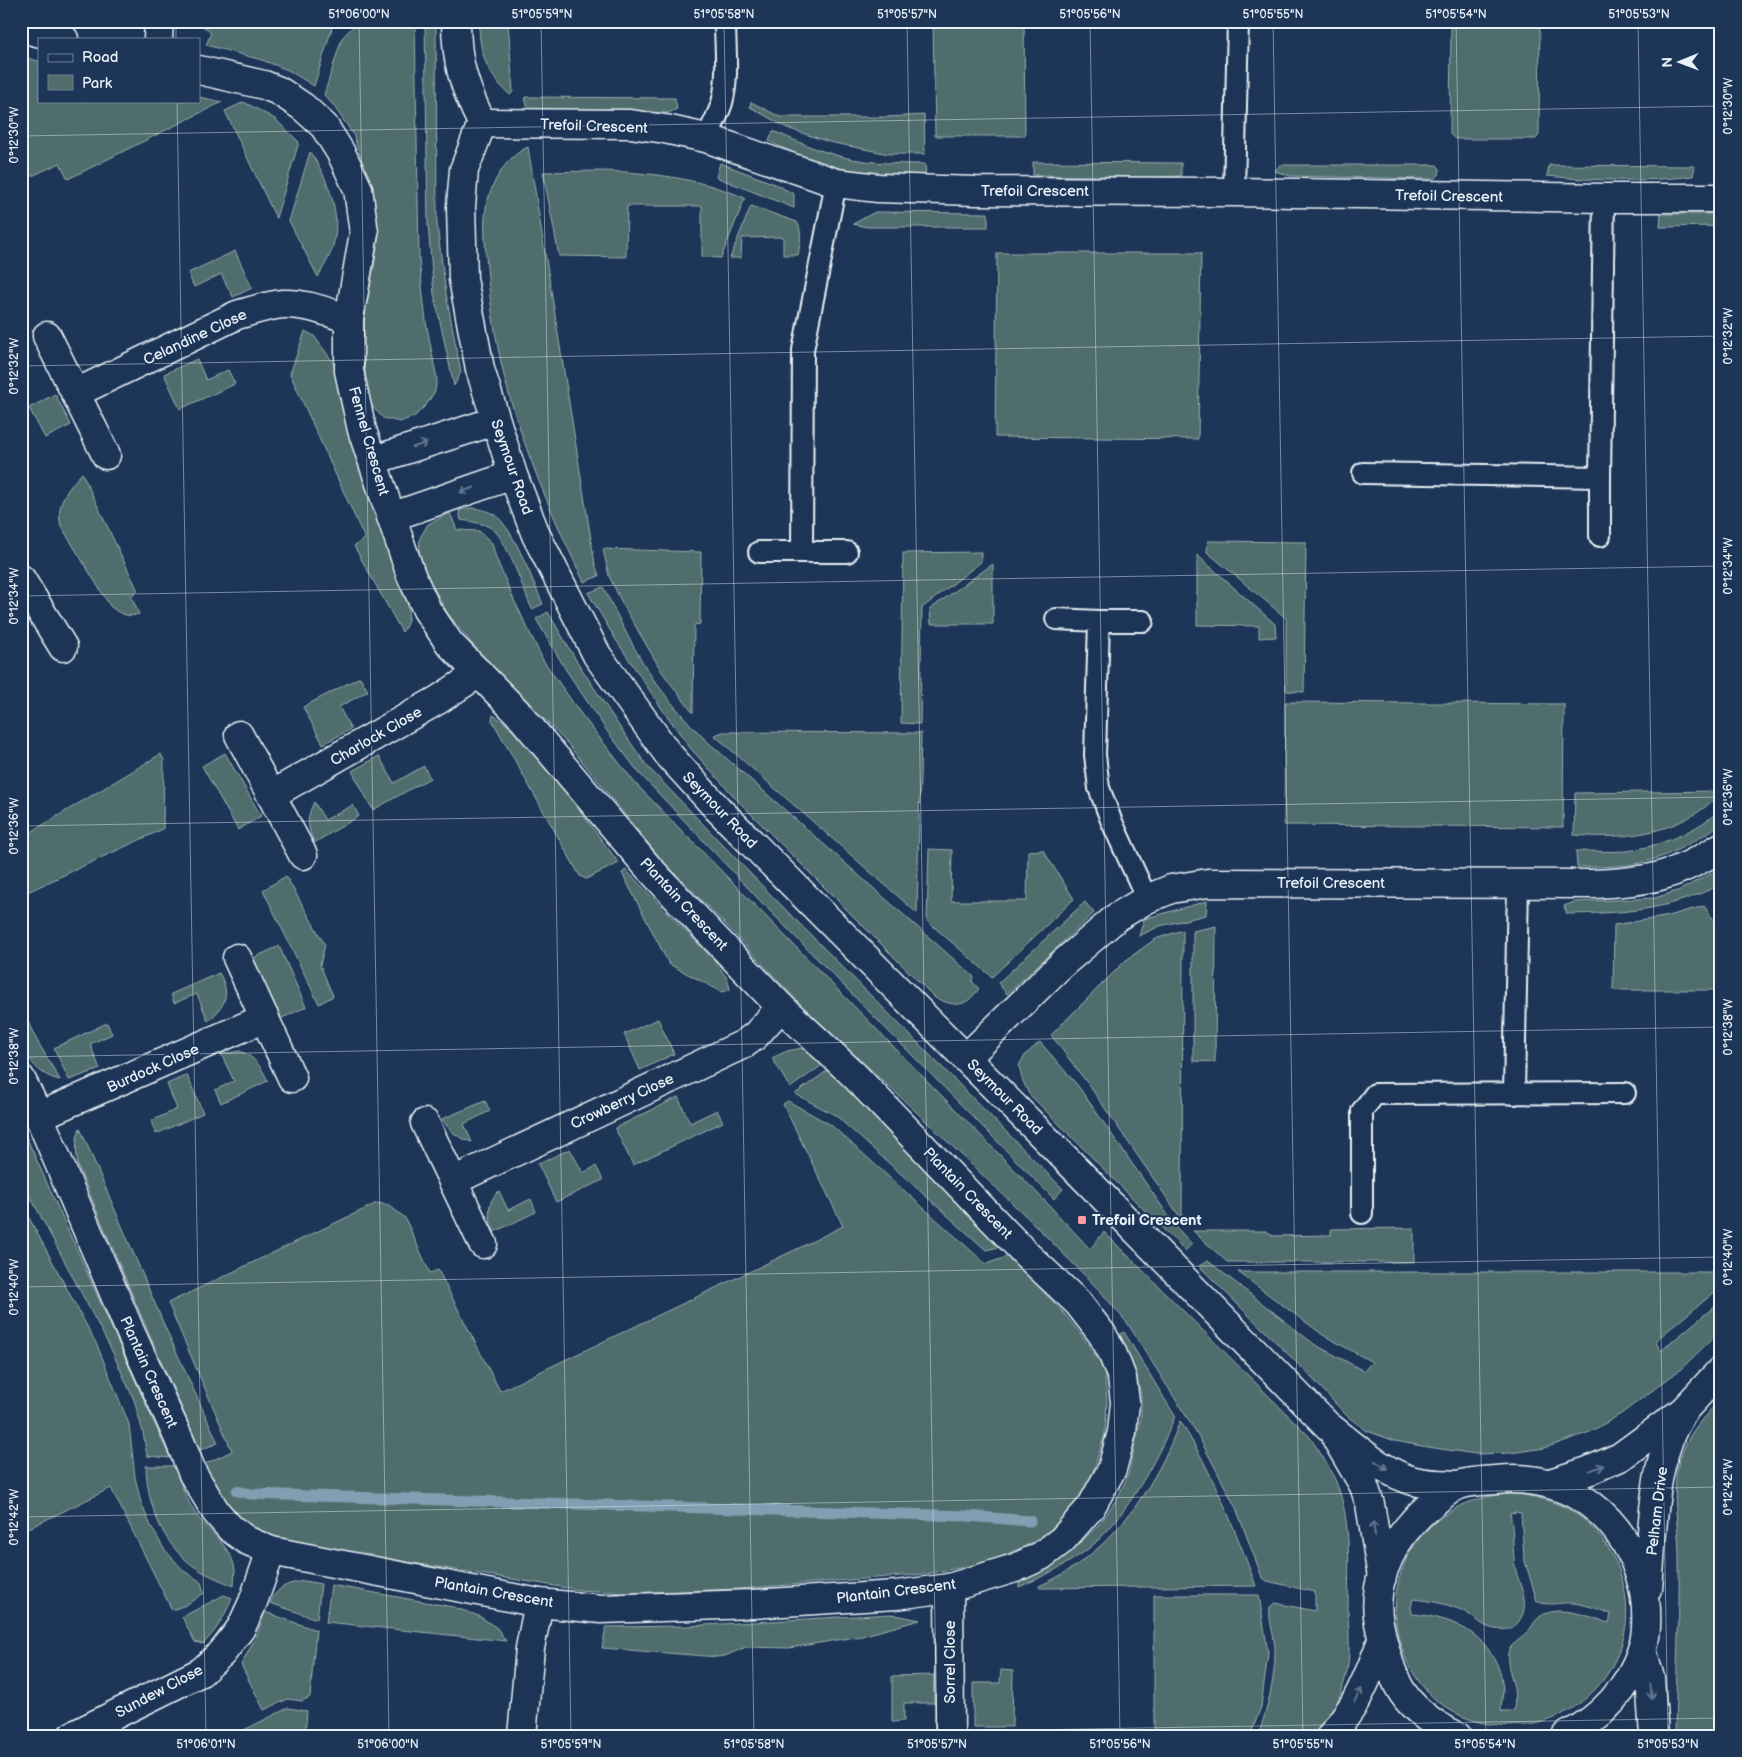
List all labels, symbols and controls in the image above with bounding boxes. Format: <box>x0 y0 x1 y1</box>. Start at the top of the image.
text: 51°06'00"N <box>328 7 390 22</box>
text: 51°05'59"N <box>512 7 573 22</box>
text: 51°05'58"N <box>693 7 755 22</box>
text: 51°05'57"N <box>877 7 937 22</box>
text: 51°05'56"N <box>1059 7 1121 22</box>
text: 51°05'55"N <box>1243 7 1303 22</box>
text: 51°05'54"N <box>1425 7 1487 22</box>
text: 51°05'53"N <box>1608 7 1670 22</box>
legend <box>38 38 200 102</box>
north arrow <box>1654 38 1704 88</box>
text: Road <box>82 48 118 67</box>
text: N <box>1659 57 1676 68</box>
text: Park <box>82 74 113 93</box>
text: 0°12'30"W <box>1721 78 1736 134</box>
text: 0°12'30"W <box>7 107 22 163</box>
street label: Trefoil Crescent <box>540 115 649 138</box>
street label: Trefoil Crescent <box>981 182 1089 201</box>
street label: Trefoil Crescent <box>1395 186 1503 207</box>
street label: Celandine Close <box>140 305 250 370</box>
text: 0°12'32"W <box>1721 308 1736 364</box>
text: 0°12'32"W <box>7 338 22 394</box>
street label: Fennel Crescent <box>344 384 393 498</box>
street label: Seymour Road <box>486 417 537 517</box>
one-way arrow <box>412 439 428 449</box>
one-way arrow <box>459 486 475 496</box>
text: 0°12'34"W <box>1721 537 1736 595</box>
text: 0°12'34"W <box>7 567 22 625</box>
street label: Charlock Close <box>327 702 426 770</box>
street label: Seymour Road <box>678 768 761 853</box>
text: 0°12'36"W <box>1721 768 1736 826</box>
text: 0°12'36"W <box>7 797 22 855</box>
street label: Plantain Crescent <box>636 854 732 955</box>
street label: Trefoil Crescent <box>1277 874 1385 893</box>
text: 0°12'38"W <box>1721 999 1736 1055</box>
text: 0°12'38"W <box>7 1028 22 1084</box>
street label: Burdock Close <box>104 1040 202 1097</box>
street label: Seymour Road <box>963 1055 1047 1139</box>
street label: Crowberry Close <box>568 1069 677 1134</box>
street label: Plantain Crescent <box>919 1143 1017 1244</box>
place label: Trefoil Crescent <box>1092 1211 1202 1230</box>
marker: Trefoil Crescent <box>1076 1214 1088 1226</box>
text: 0°12'40"W <box>1721 1229 1736 1285</box>
text: 0°12'40"W <box>7 1259 22 1315</box>
street label: Plantain Crescent <box>115 1313 182 1431</box>
text: 0°12'42"W <box>1721 1459 1736 1515</box>
one-way arrow <box>1374 1460 1388 1470</box>
one-way arrow <box>1589 1462 1604 1472</box>
street label: Pelham Drive <box>1643 1465 1672 1557</box>
text: 0°12'42"W <box>7 1489 22 1545</box>
one-way arrow <box>1368 1521 1378 1537</box>
street label: Plantain Crescent <box>433 1573 555 1612</box>
street label: Plantain Crescent <box>835 1575 957 1608</box>
street label: Sorrel Close <box>941 1620 960 1704</box>
street label: Sundew Close <box>112 1660 206 1722</box>
one-way arrow <box>1646 1684 1656 1700</box>
one-way arrow <box>1354 1689 1364 1703</box>
text: 51°06'01"N <box>176 1737 236 1752</box>
text: 51°06'00"N <box>357 1737 419 1752</box>
text: 51°05'59"N <box>541 1737 602 1752</box>
text: 51°05'58"N <box>723 1737 785 1752</box>
text: 51°05'57"N <box>907 1737 967 1752</box>
text: 51°05'56"N <box>1089 1737 1151 1752</box>
text: 51°05'55"N <box>1273 1737 1333 1752</box>
text: 51°05'54"N <box>1454 1737 1516 1752</box>
text: 51°05'53"N <box>1637 1737 1699 1752</box>

